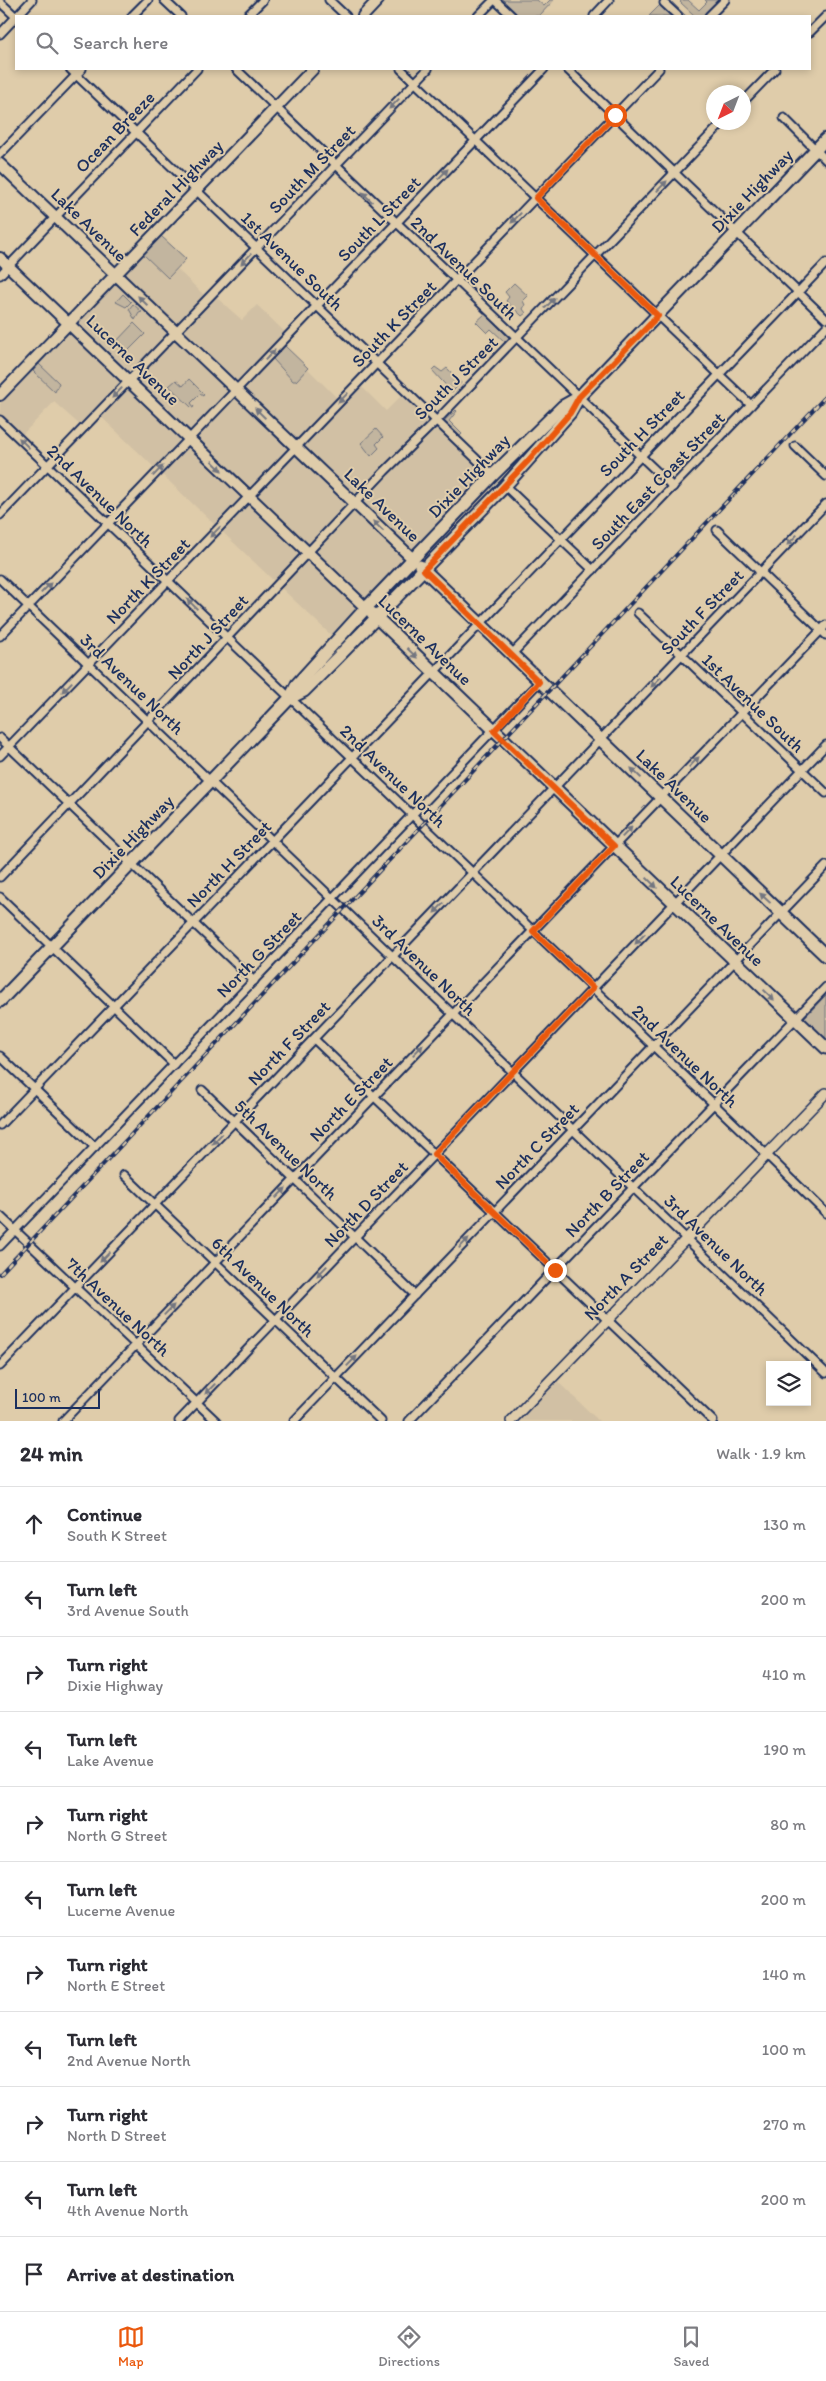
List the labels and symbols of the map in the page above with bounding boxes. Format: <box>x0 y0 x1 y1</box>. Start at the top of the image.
north arrow <box>706 85 751 130</box>
street label: Ocean Breeze <box>71 86 159 178</box>
one-way arrow <box>388 98 400 110</box>
route start <box>604 104 627 127</box>
street label: South M Street <box>264 120 360 218</box>
street label: Federal Highway <box>124 135 228 241</box>
street label: Dixie Highway <box>707 144 798 238</box>
one-way arrow <box>437 168 449 180</box>
street label: South L Street <box>333 172 425 266</box>
one-way arrow <box>656 180 668 192</box>
street label: Lake Avenue <box>46 183 132 267</box>
one-way arrow <box>361 191 373 203</box>
street label: 1st Avenue South <box>236 207 348 315</box>
one-way arrow <box>510 211 522 223</box>
street label: 2nd Avenue South <box>406 212 522 324</box>
one-way arrow <box>240 253 252 265</box>
street label: South K Street <box>347 276 441 372</box>
one-way arrow <box>137 295 149 307</box>
one-way arrow <box>544 298 556 310</box>
street label: Lucerne Avenue <box>82 310 184 410</box>
street label: South J Street <box>410 331 503 424</box>
one-way arrow <box>264 349 276 361</box>
street label: South H Street <box>595 384 690 481</box>
one-way arrow <box>111 387 123 399</box>
one-way arrow <box>337 392 349 404</box>
one-way arrow <box>255 407 267 419</box>
street label: South East Coast Street <box>586 407 730 555</box>
street label: Dixie Highway <box>424 429 515 523</box>
one-way arrow <box>18 437 30 449</box>
street label: 2nd Avenue North <box>42 440 158 552</box>
one-way arrow <box>211 460 223 472</box>
street label: Lake Avenue <box>339 463 425 547</box>
one-way arrow <box>152 465 164 477</box>
one-way arrow <box>372 520 384 532</box>
one-way arrow <box>209 525 221 537</box>
street label: North K Street <box>101 533 195 629</box>
one-way arrow <box>786 533 798 545</box>
street label: South F Street <box>656 564 748 659</box>
one-way arrow <box>40 582 52 594</box>
street label: North J Street <box>163 590 253 684</box>
street label: Lucerne Avenue <box>374 590 476 690</box>
one-way arrow <box>186 598 198 610</box>
street label: 3rd Avenue North <box>75 629 189 740</box>
one-way arrow <box>406 646 418 658</box>
street label: 1st Avenue South <box>697 649 809 757</box>
one-way arrow <box>650 676 662 688</box>
one-way arrow <box>61 681 73 693</box>
street label: 2nd Avenue North <box>335 720 451 832</box>
street label: Lake Avenue <box>631 744 717 828</box>
one-way arrow <box>688 756 700 768</box>
one-way arrow <box>630 767 642 779</box>
street label: Dixie Highway <box>88 790 179 884</box>
street label: North H Street <box>182 816 276 912</box>
one-way arrow <box>621 826 633 838</box>
street label: Lucerne Avenue <box>666 871 768 971</box>
one-way arrow <box>646 877 658 889</box>
one-way arrow <box>760 892 772 904</box>
one-way arrow <box>433 902 445 914</box>
street label: North G Street <box>212 906 306 1002</box>
street label: 3rd Avenue North <box>367 910 481 1021</box>
one-way arrow <box>634 933 646 945</box>
one-way arrow <box>763 989 775 1001</box>
street label: North F Street <box>243 996 335 1090</box>
street label: 2nd Avenue North <box>627 1000 743 1112</box>
one-way arrow <box>412 1045 424 1057</box>
street label: North E Street <box>305 1051 397 1146</box>
street label: 5th Avenue North <box>230 1095 343 1205</box>
street label: North C Street <box>490 1098 584 1194</box>
one-way arrow <box>212 1133 224 1145</box>
street label: North B Street <box>560 1146 654 1242</box>
street label: North D Street <box>319 1156 413 1252</box>
one-way arrow <box>275 1187 287 1199</box>
street label: 3rd Avenue North <box>659 1190 773 1301</box>
street label: North A Street <box>579 1229 673 1325</box>
street label: 6th Avenue North <box>207 1232 320 1342</box>
one-way arrow <box>458 1238 470 1250</box>
one-way arrow <box>99 1250 111 1262</box>
street label: 7th Avenue North <box>61 1253 175 1361</box>
route end <box>544 1259 567 1282</box>
one-way arrow <box>316 1265 328 1277</box>
one-way arrow <box>163 1305 175 1317</box>
one-way arrow <box>346 1355 358 1367</box>
one-way arrow <box>204 1382 216 1394</box>
scale bar <box>15 1386 100 1409</box>

